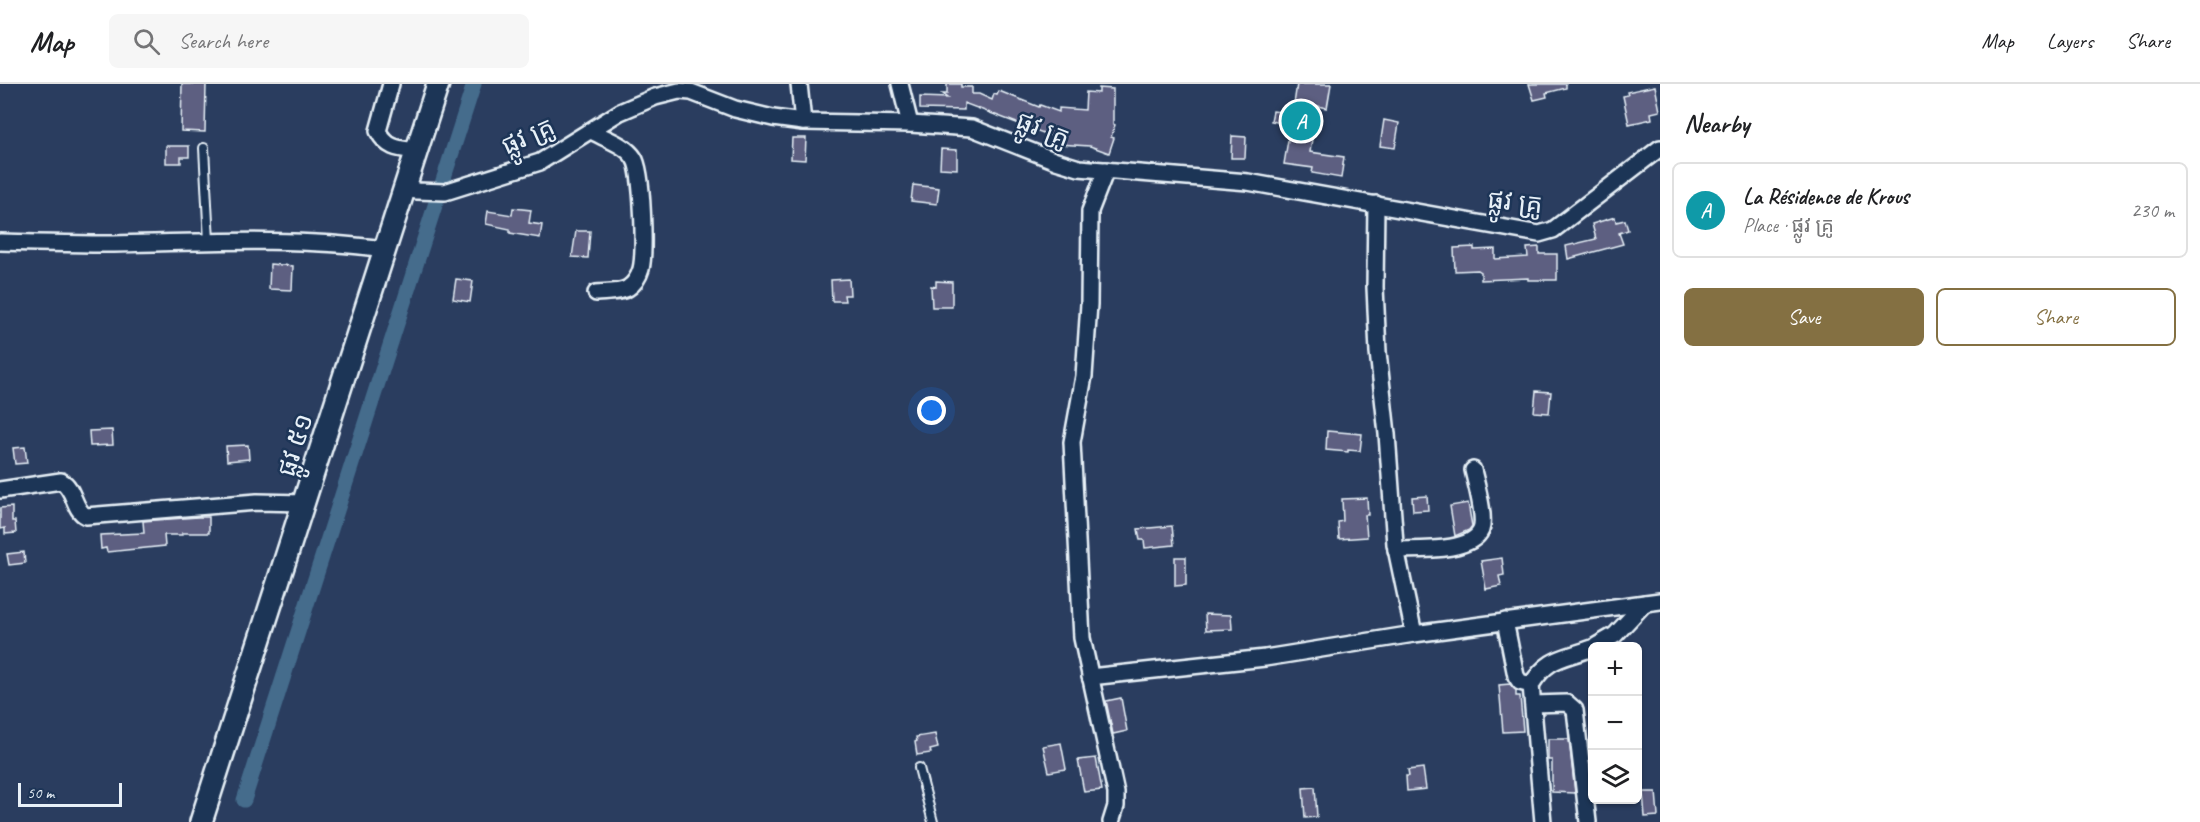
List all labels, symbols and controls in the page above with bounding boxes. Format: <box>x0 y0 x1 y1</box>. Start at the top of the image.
search box <box>109 14 529 68</box>
text: Map <box>30 24 73 59</box>
icon: search <box>130 25 163 58</box>
text: Search here <box>178 27 268 55</box>
text: Map <box>1981 28 2014 54</box>
text: Layers <box>2047 28 2093 54</box>
text: Share <box>2126 28 2170 54</box>
pin: A <box>1282 99 1320 144</box>
street label: ផ្លូវ គ្រូ <box>1009 104 1075 161</box>
text: Nearby <box>1684 107 1749 140</box>
street label: ផ្លូវ គ្រូ <box>496 110 563 168</box>
street label: ផ្លូវ គ្រូ <box>1485 183 1544 228</box>
text: La Résidence de Krous <box>1743 183 1909 211</box>
text: A <box>1700 198 1711 223</box>
text: 230 m <box>2131 198 2174 223</box>
text: Place · ផ្លូវ គ្រូ <box>1743 213 1834 238</box>
button: Save <box>1684 288 1924 346</box>
button: Share <box>1936 288 2176 346</box>
your location <box>917 396 946 425</box>
street label: ផ្លូវ ៥១ <box>269 409 327 483</box>
map controls <box>1588 642 1642 804</box>
button: + <box>1588 642 1642 696</box>
button: − <box>1588 696 1642 750</box>
button: layers <box>1588 750 1642 804</box>
scale bar <box>18 780 122 808</box>
text: 50 m <box>27 783 54 803</box>

